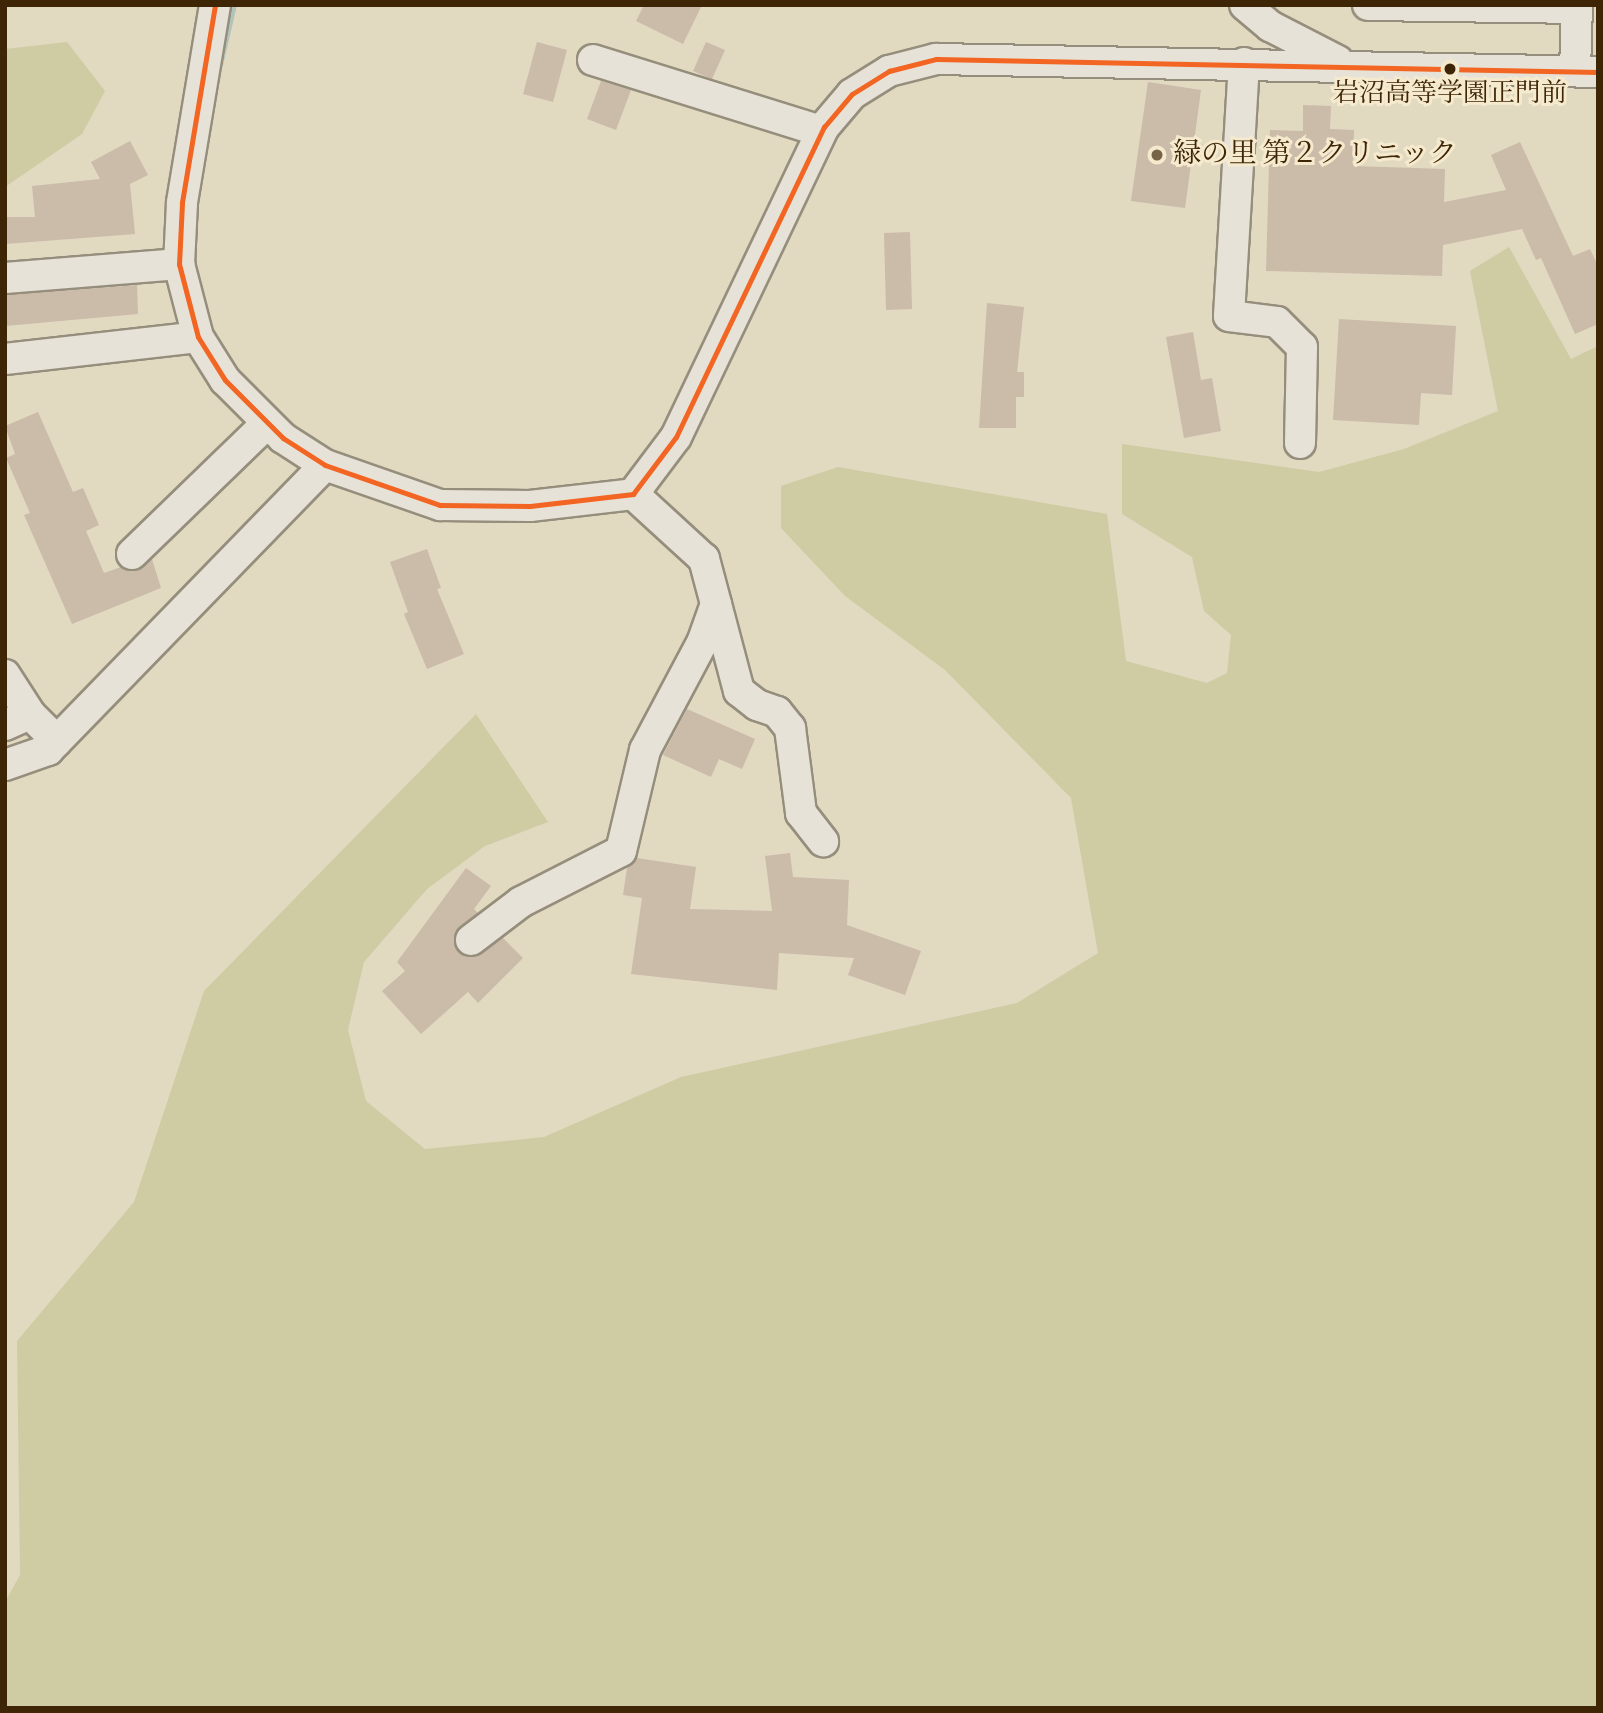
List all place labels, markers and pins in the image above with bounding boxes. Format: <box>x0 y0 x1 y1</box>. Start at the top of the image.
marker: 岩沼高等学園正門前 <box>1443 62 1457 76</box>
place label: 岩沼高等学園正門前 <box>1333 79 1567 111</box>
place label: 緑の里 第２クリニック <box>1173 138 1459 172</box>
marker: 緑の里 第２クリニック <box>1147 145 1167 165</box>

